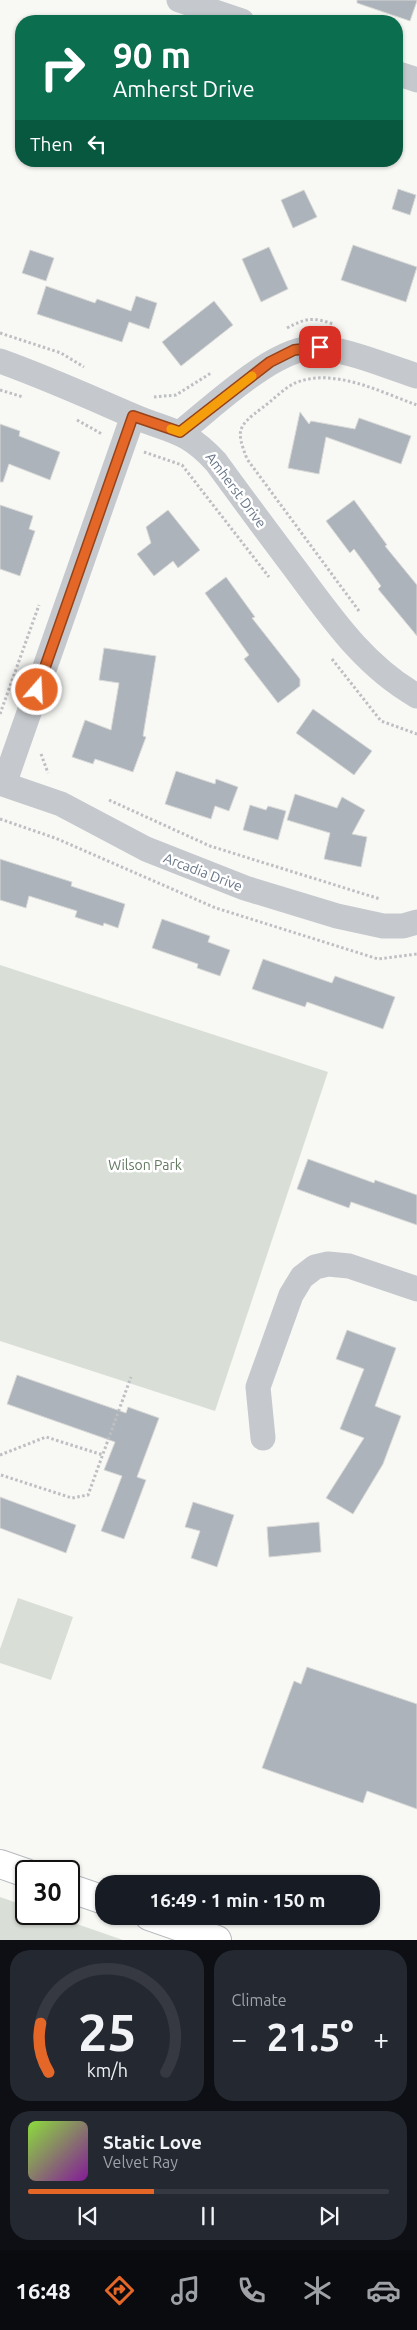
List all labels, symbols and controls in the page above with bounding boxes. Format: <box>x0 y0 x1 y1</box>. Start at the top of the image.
icon: right <box>30 35 95 100</box>
text: 90 m <box>113 35 191 75</box>
text: Amherst Drive <box>113 76 255 101</box>
icon: left <box>83 130 111 158</box>
text: Then <box>30 133 73 155</box>
pin <box>299 326 341 368</box>
icon: arrive <box>306 333 334 361</box>
street label: Amherst Drive <box>203 449 269 531</box>
position arrow <box>10 663 62 715</box>
street label: Arcadia Drive <box>161 850 245 894</box>
park label: Wilson Park <box>108 1157 182 1173</box>
speed limit sign: 30 <box>15 1860 80 1925</box>
text: 16:49 · 1 min · 150 m <box>150 1889 325 1911</box>
text: Climate <box>232 1991 287 2009</box>
text: 25 <box>77 2003 136 2061</box>
text: 21.5° <box>267 2016 354 2058</box>
text: − <box>232 2023 247 2054</box>
text: + <box>373 2023 389 2054</box>
text: km/h <box>86 2060 127 2080</box>
text: Static Love <box>103 2131 202 2153</box>
text: Velvet Ray <box>103 2153 178 2171</box>
icon: previous <box>74 2202 102 2230</box>
icon: pause <box>194 2202 222 2230</box>
icon: next <box>315 2202 343 2230</box>
icon: directions <box>102 2273 137 2308</box>
icon: music <box>168 2273 203 2308</box>
icon: phone <box>234 2273 269 2308</box>
icon: climate <box>300 2273 335 2308</box>
icon: car <box>366 2273 401 2308</box>
text: 16:48 <box>16 2278 71 2303</box>

